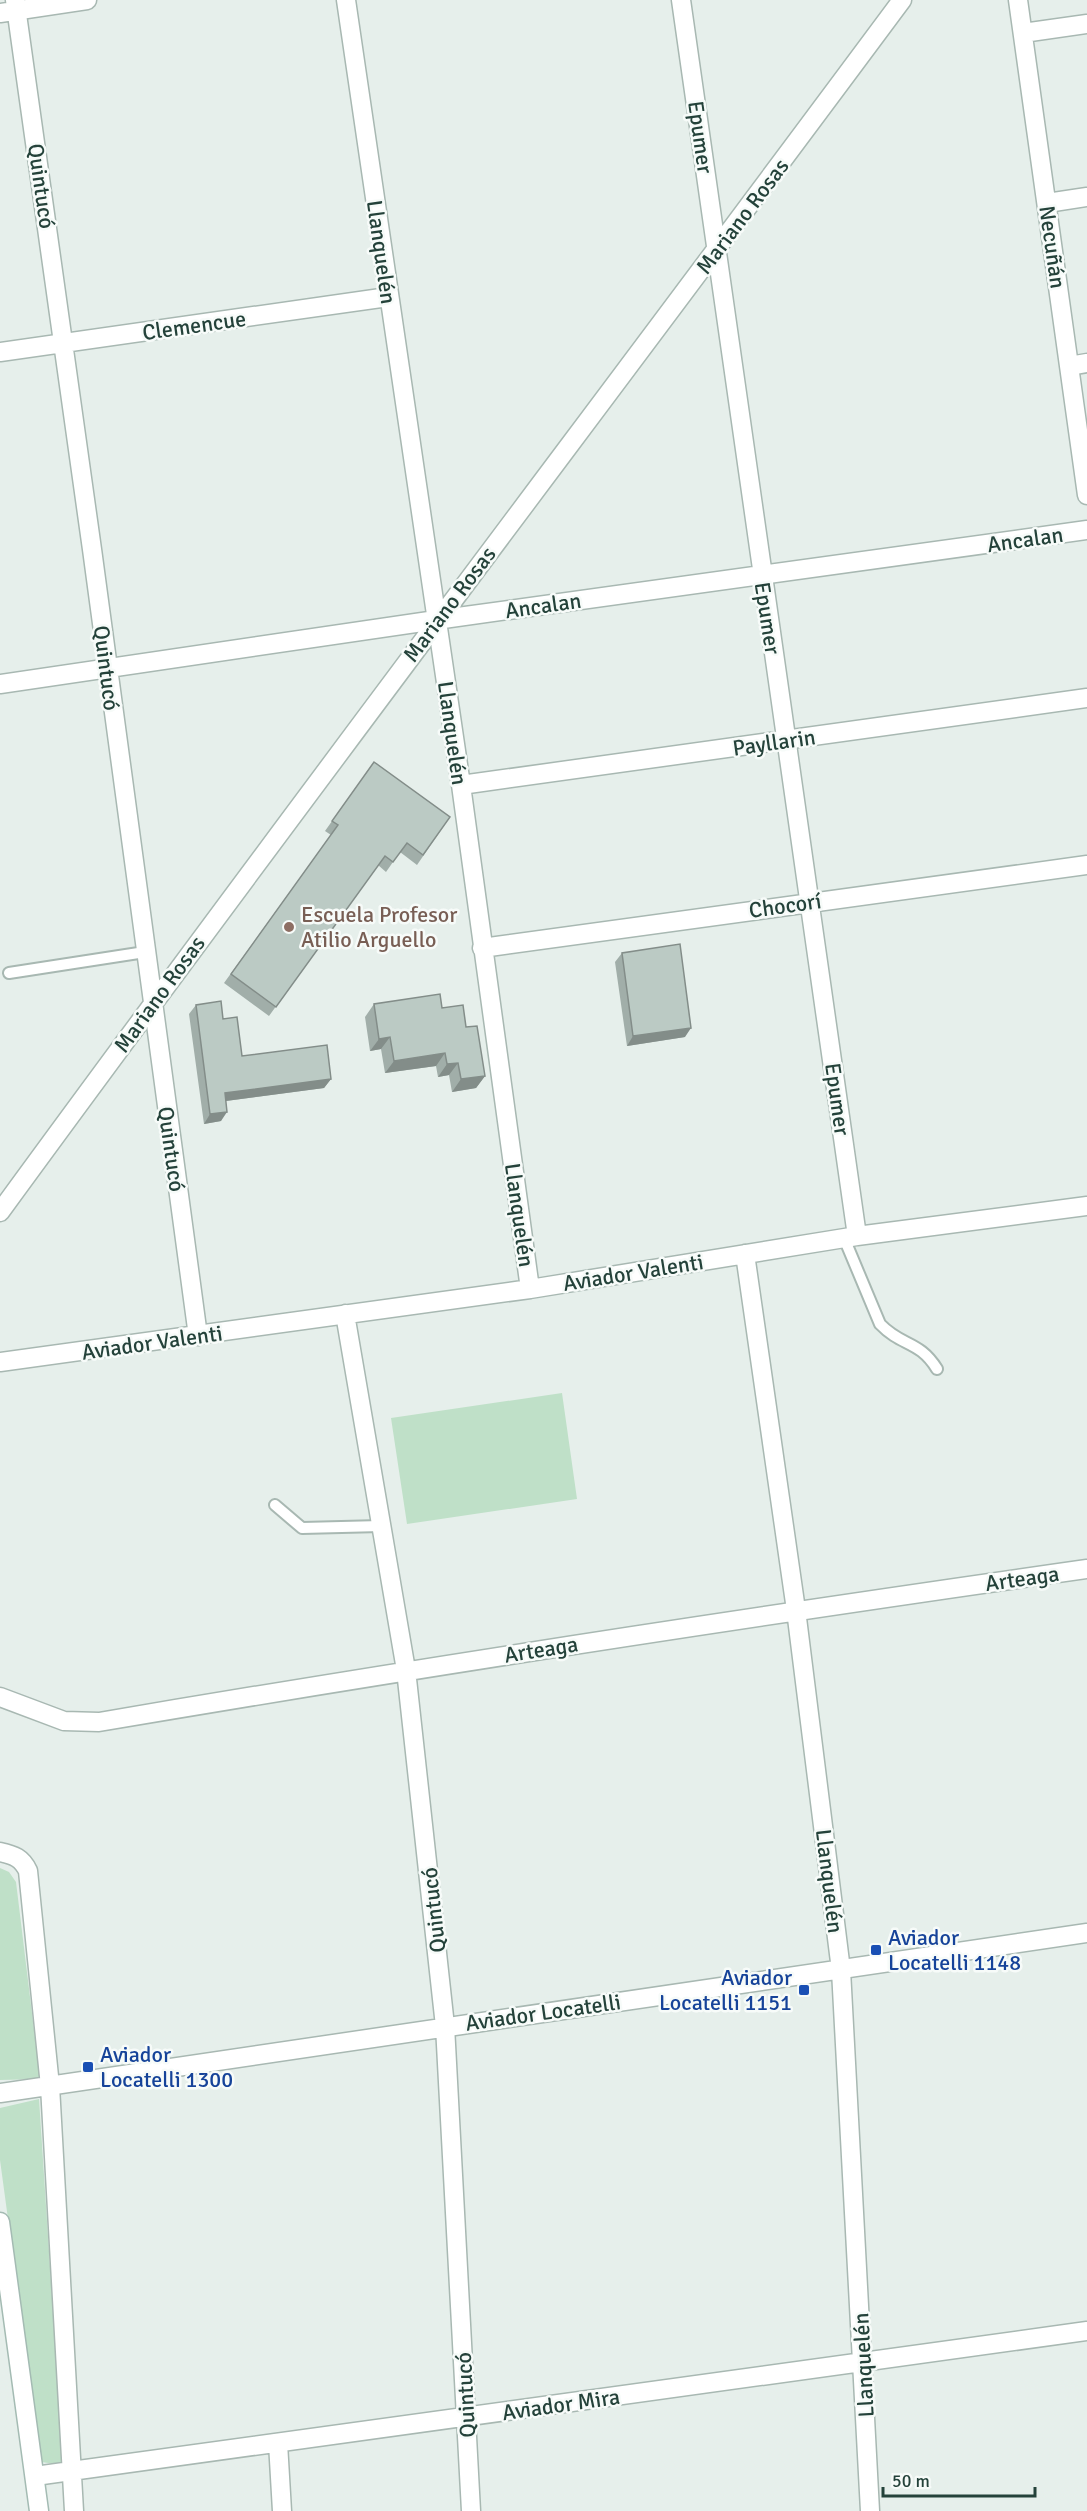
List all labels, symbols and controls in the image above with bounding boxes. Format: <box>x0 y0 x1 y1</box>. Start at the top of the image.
street label: Epumer <box>682 99 719 175</box>
street label: Quintucó <box>22 142 61 230</box>
street label: Mariano Rosas <box>690 153 795 279</box>
street label: Llanquelén <box>361 198 402 306</box>
street label: Necuñán <box>1033 204 1072 290</box>
street label: Clemencue <box>140 305 248 346</box>
street label: Ancalan <box>985 521 1065 558</box>
street label: Mariano Rosas <box>397 541 502 667</box>
street label: Epumer <box>748 580 787 656</box>
street label: Ancalan <box>503 587 583 624</box>
street label: Quintucó <box>88 624 125 712</box>
street label: Llanquelén <box>432 679 473 787</box>
street label: Payllarin <box>731 723 817 762</box>
street label: Chocorí <box>747 887 823 924</box>
place label: Escuela Profesor Atilio Arguello <box>301 901 457 953</box>
marker: Escuela Profesor Atilio Arguello <box>282 920 296 934</box>
street label: Mariano Rosas <box>108 931 211 1058</box>
street label: Epumer <box>819 1061 856 1137</box>
street label: Quintucó <box>152 1105 191 1193</box>
street label: Llanquelén <box>499 1161 540 1269</box>
street label: Aviador Valenti <box>561 1248 705 1297</box>
street label: Aviador Valenti <box>80 1319 224 1366</box>
street label: Arteaga <box>983 1560 1061 1597</box>
street label: Arteaga <box>502 1630 580 1669</box>
street label: Llanquelén <box>810 1827 849 1935</box>
street label: Quintucó <box>416 1866 451 1954</box>
place label: Aviador Locatelli 1148 <box>888 1924 1021 1976</box>
marker: Aviador Locatelli 1148 <box>869 1943 883 1957</box>
place label: Aviador Locatelli 1151 <box>659 1964 792 2016</box>
marker: Aviador Locatelli 1151 <box>797 1983 811 1997</box>
street label: Aviador Locatelli <box>464 1988 622 2037</box>
place label: Aviador Locatelli 1300 <box>100 2041 233 2093</box>
marker: Aviador Locatelli 1300 <box>81 2060 95 2074</box>
street label: Llanquelén <box>847 2312 880 2418</box>
street label: Quintucó <box>450 2352 481 2438</box>
street label: Aviador Mira <box>500 2383 622 2426</box>
scale bar <box>883 2460 1034 2498</box>
text: 50 m <box>892 2470 930 2492</box>

